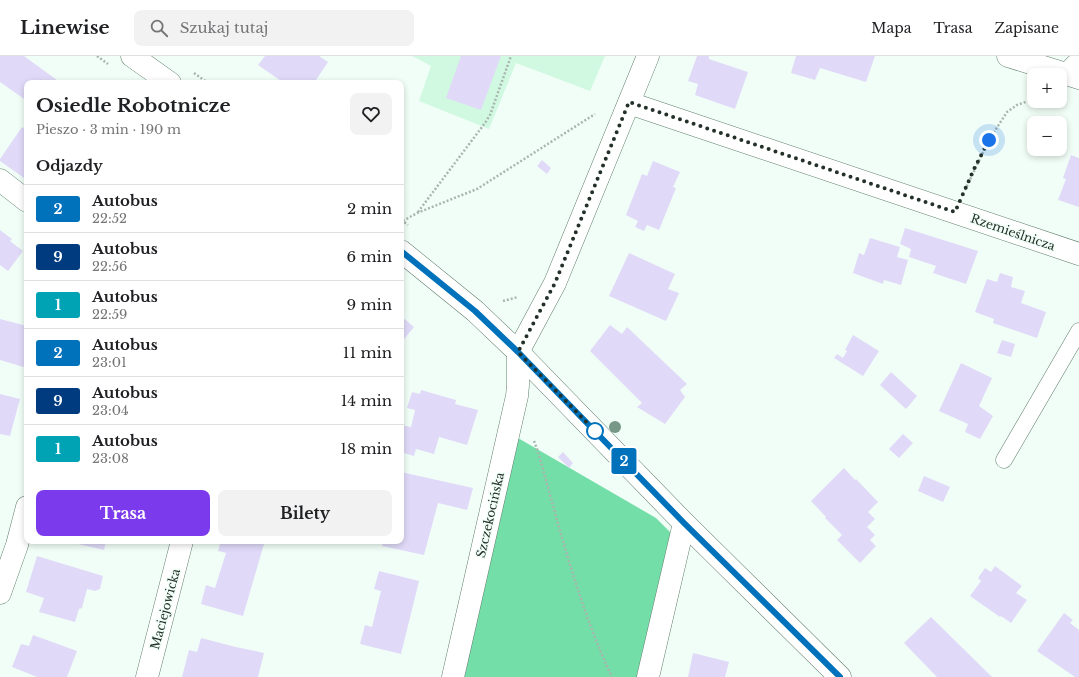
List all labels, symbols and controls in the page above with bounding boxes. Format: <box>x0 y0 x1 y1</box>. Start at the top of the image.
search box <box>134 10 414 46</box>
text: Linewise <box>20 16 110 39</box>
icon: search <box>148 17 170 39</box>
text: Szukaj tutaj <box>180 18 268 37</box>
text: Mapa <box>871 19 912 37</box>
text: Trasa <box>934 19 972 37</box>
text: Zapisane <box>994 19 1059 37</box>
map controls <box>1027 68 1067 156</box>
button: + <box>1027 68 1067 108</box>
button: heart <box>350 93 392 135</box>
text: Osiedle Robotnicze <box>36 94 231 117</box>
button: − <box>1027 116 1067 156</box>
text: Pieszo · 3 min · 190 m <box>36 121 181 138</box>
your location <box>979 130 999 150</box>
text: Odjazdy <box>36 156 103 175</box>
text: Autobus <box>92 191 158 210</box>
text: 2 min <box>347 199 392 218</box>
text: 2 <box>53 200 63 218</box>
text: 22:52 <box>92 210 127 227</box>
street label: Rzemieślnicza <box>969 211 1058 254</box>
text: Autobus <box>92 239 158 258</box>
text: 6 min <box>347 247 392 266</box>
text: 9 <box>53 248 63 266</box>
text: 22:56 <box>92 258 127 275</box>
text: Autobus <box>92 287 158 306</box>
text: 9 min <box>347 295 392 314</box>
text: 1 <box>55 296 61 314</box>
text: 22:59 <box>92 306 127 323</box>
text: Autobus <box>92 335 158 354</box>
text: 11 min <box>343 343 392 362</box>
text: 2 <box>53 344 63 362</box>
text: 23:01 <box>92 354 127 371</box>
text: Autobus <box>92 383 158 402</box>
text: 14 min <box>341 391 392 410</box>
text: 9 <box>53 392 63 410</box>
text: 23:04 <box>92 402 129 419</box>
unlabelled marker <box>586 422 604 440</box>
text: Autobus <box>92 431 158 450</box>
text: 18 min <box>340 439 392 458</box>
text: 1 <box>55 440 61 458</box>
line badge: 2 <box>611 448 637 474</box>
text: 23:08 <box>92 450 129 467</box>
text: 2 <box>619 452 629 470</box>
street label: Szczekocińska <box>473 470 507 559</box>
button: Trasa <box>36 490 210 536</box>
button: Bilety <box>218 490 392 536</box>
street label: Maciejowicka <box>147 567 183 651</box>

